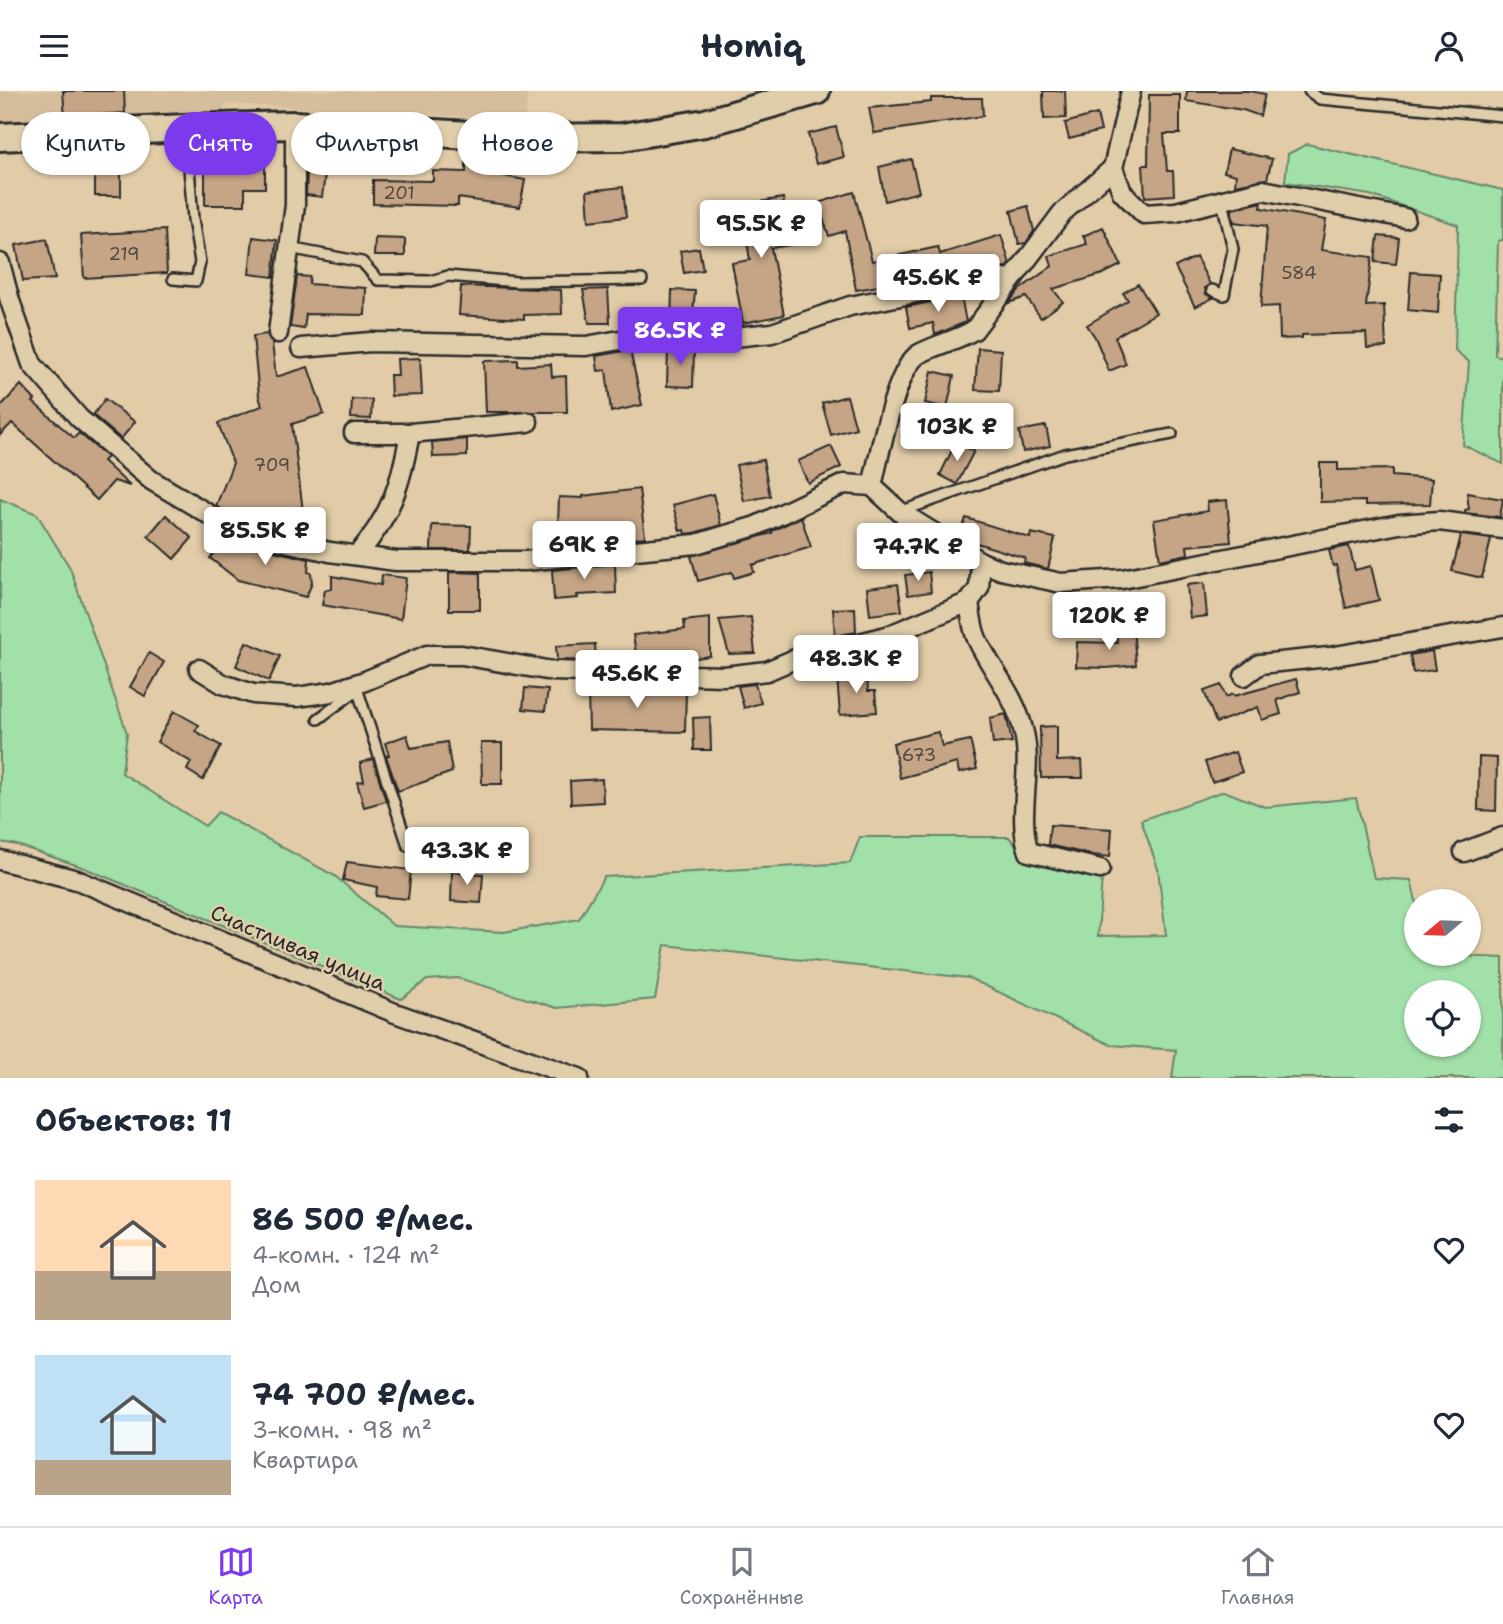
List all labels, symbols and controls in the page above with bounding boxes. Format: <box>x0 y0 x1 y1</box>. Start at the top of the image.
text: Homiq <box>700 24 803 67</box>
icon: menu <box>35 27 73 65</box>
icon: person <box>1430 27 1468 65</box>
chip: Купить <box>21 112 150 175</box>
chip: Снять <box>164 112 277 175</box>
chip: Фильтры <box>291 112 443 175</box>
chip: Новое <box>457 112 578 175</box>
house number: 201 <box>383 181 415 205</box>
pin: 95.5K ₽ <box>696 201 826 260</box>
text: 95.5K ₽ <box>716 208 806 238</box>
house number: 219 <box>108 242 140 266</box>
pin: 45.6K ₽ <box>873 255 1003 314</box>
house number: 584 <box>1281 261 1317 285</box>
text: 45.6K ₽ <box>893 262 983 292</box>
pin: 86.5K ₽ <box>615 307 745 367</box>
text: 86.5K ₽ <box>634 315 726 345</box>
pin: 103K ₽ <box>900 403 1014 463</box>
text: 103K ₽ <box>916 411 998 441</box>
house number: 709 <box>254 453 290 477</box>
pin: 85.5K ₽ <box>200 507 330 567</box>
text: 85.5K ₽ <box>220 515 310 545</box>
pin: 69K ₽ <box>535 521 633 581</box>
pin: 74.7K ₽ <box>853 524 983 583</box>
text: 69K ₽ <box>549 529 619 559</box>
text: 74.7K ₽ <box>873 531 963 561</box>
pin: 120K ₽ <box>1052 593 1166 652</box>
text: 120K ₽ <box>1068 600 1150 630</box>
pin: 48.3K ₽ <box>791 635 921 695</box>
text: 48.3K ₽ <box>809 643 903 673</box>
pin: 45.6K ₽ <box>572 651 702 710</box>
text: 45.6K ₽ <box>592 658 682 688</box>
house number: 673 <box>902 743 936 767</box>
pin: 43.3K ₽ <box>402 827 532 887</box>
text: 43.3K ₽ <box>421 835 513 865</box>
north arrow <box>1404 889 1480 966</box>
map controls <box>1404 889 1481 1057</box>
street label: Счастливая улица <box>206 899 390 997</box>
button: locate <box>1404 980 1481 1057</box>
text: Объектов: 11 <box>35 1100 232 1141</box>
icon: filters <box>1430 1101 1468 1139</box>
text: 86 500 ₽/мес. <box>252 1199 474 1240</box>
icon: home <box>91 1208 175 1292</box>
icon: heart <box>1430 1231 1468 1269</box>
text: 4-комн. · 124 m² <box>252 1240 440 1270</box>
text: Дом <box>252 1270 301 1300</box>
text: 74 700 ₽/мес. <box>252 1374 476 1415</box>
icon: home <box>91 1383 175 1467</box>
icon: heart <box>1430 1406 1468 1444</box>
text: 3-комн. · 98 m² <box>252 1415 432 1445</box>
text: Квартира <box>252 1445 358 1475</box>
tab: Карта <box>208 1543 263 1610</box>
tab: Сохранённые <box>680 1543 804 1610</box>
tab: Главная <box>1221 1543 1295 1610</box>

